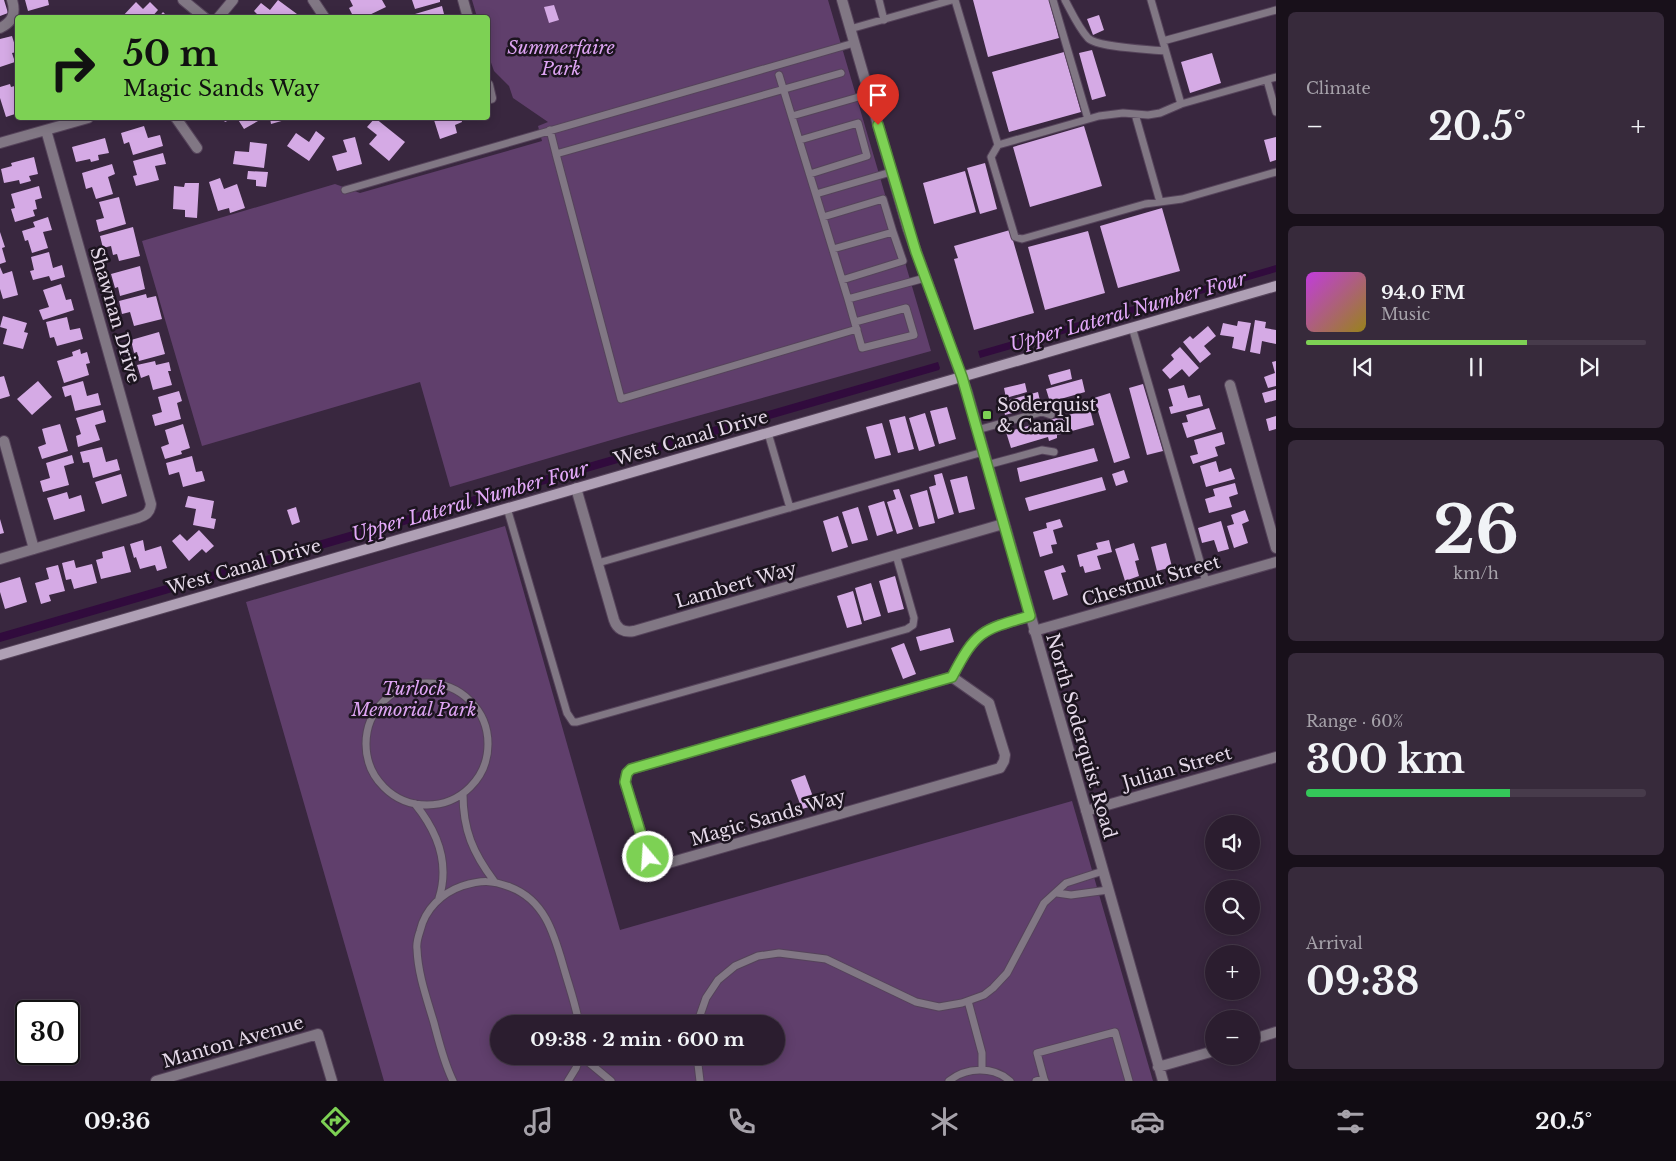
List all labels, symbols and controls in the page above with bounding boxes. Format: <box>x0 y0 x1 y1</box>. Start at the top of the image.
text: 50 m <box>123 32 218 75</box>
icon: right <box>40 35 105 100</box>
park label: Summerfaire Park <box>507 37 615 80</box>
pin <box>857 74 899 125</box>
text: Magic Sands Way <box>123 75 319 102</box>
text: Climate <box>1306 78 1371 98</box>
icon: arrive <box>864 81 892 109</box>
text: 20.5° <box>1428 103 1526 150</box>
text: − <box>1306 109 1324 144</box>
text: + <box>1631 109 1646 144</box>
street label: Shawnan Drive <box>85 245 145 385</box>
water label: Upper Lateral Number Four <box>1007 266 1250 356</box>
text: 94.0 FM <box>1381 281 1465 304</box>
text: Music <box>1381 304 1430 324</box>
icon: previous <box>1349 353 1377 381</box>
icon: pause <box>1462 353 1490 381</box>
icon: next <box>1575 353 1603 381</box>
place label: Soderquist & Canal <box>997 394 1096 437</box>
street label: West Canal Drive <box>610 405 771 471</box>
marker: Soderquist & Canal <box>981 409 993 421</box>
water label: Upper Lateral Number Four <box>349 456 592 546</box>
text: 26 <box>1433 490 1519 571</box>
street label: West Canal Drive <box>163 534 324 600</box>
street label: Chestnut Street <box>1079 551 1223 611</box>
street label: Lambert Way <box>673 557 800 613</box>
text: km/h <box>1453 563 1499 583</box>
street label: North Soderquist Road <box>1041 631 1121 841</box>
park label: Turlock Memorial Park <box>351 678 476 721</box>
text: Range · 60% <box>1306 711 1403 731</box>
text: 300 km <box>1306 736 1465 783</box>
street label: Julian Street <box>1118 742 1234 795</box>
street label: Magic Sands Way <box>688 785 849 851</box>
map controls <box>1205 815 1260 1065</box>
button: sound <box>1205 815 1260 870</box>
position arrow <box>621 830 673 882</box>
button: search <box>1205 880 1260 935</box>
text: Arrival <box>1306 933 1363 953</box>
button: + <box>1205 945 1260 1000</box>
text: 09:38 <box>1306 958 1419 1005</box>
speed limit sign: 30 <box>15 1000 80 1065</box>
button: − <box>1205 1010 1260 1065</box>
street label: Manton Avenue <box>160 1011 306 1073</box>
text: 09:38 · 2 min · 600 m <box>530 1028 745 1051</box>
icon: directions <box>318 1104 353 1139</box>
icon: music <box>521 1104 556 1139</box>
icon: phone <box>724 1104 759 1139</box>
icon: climate <box>927 1104 962 1139</box>
icon: car <box>1130 1104 1165 1139</box>
icon: filters <box>1333 1104 1368 1139</box>
text: 09:36 <box>84 1108 150 1135</box>
text: 20.5° <box>1535 1108 1592 1135</box>

